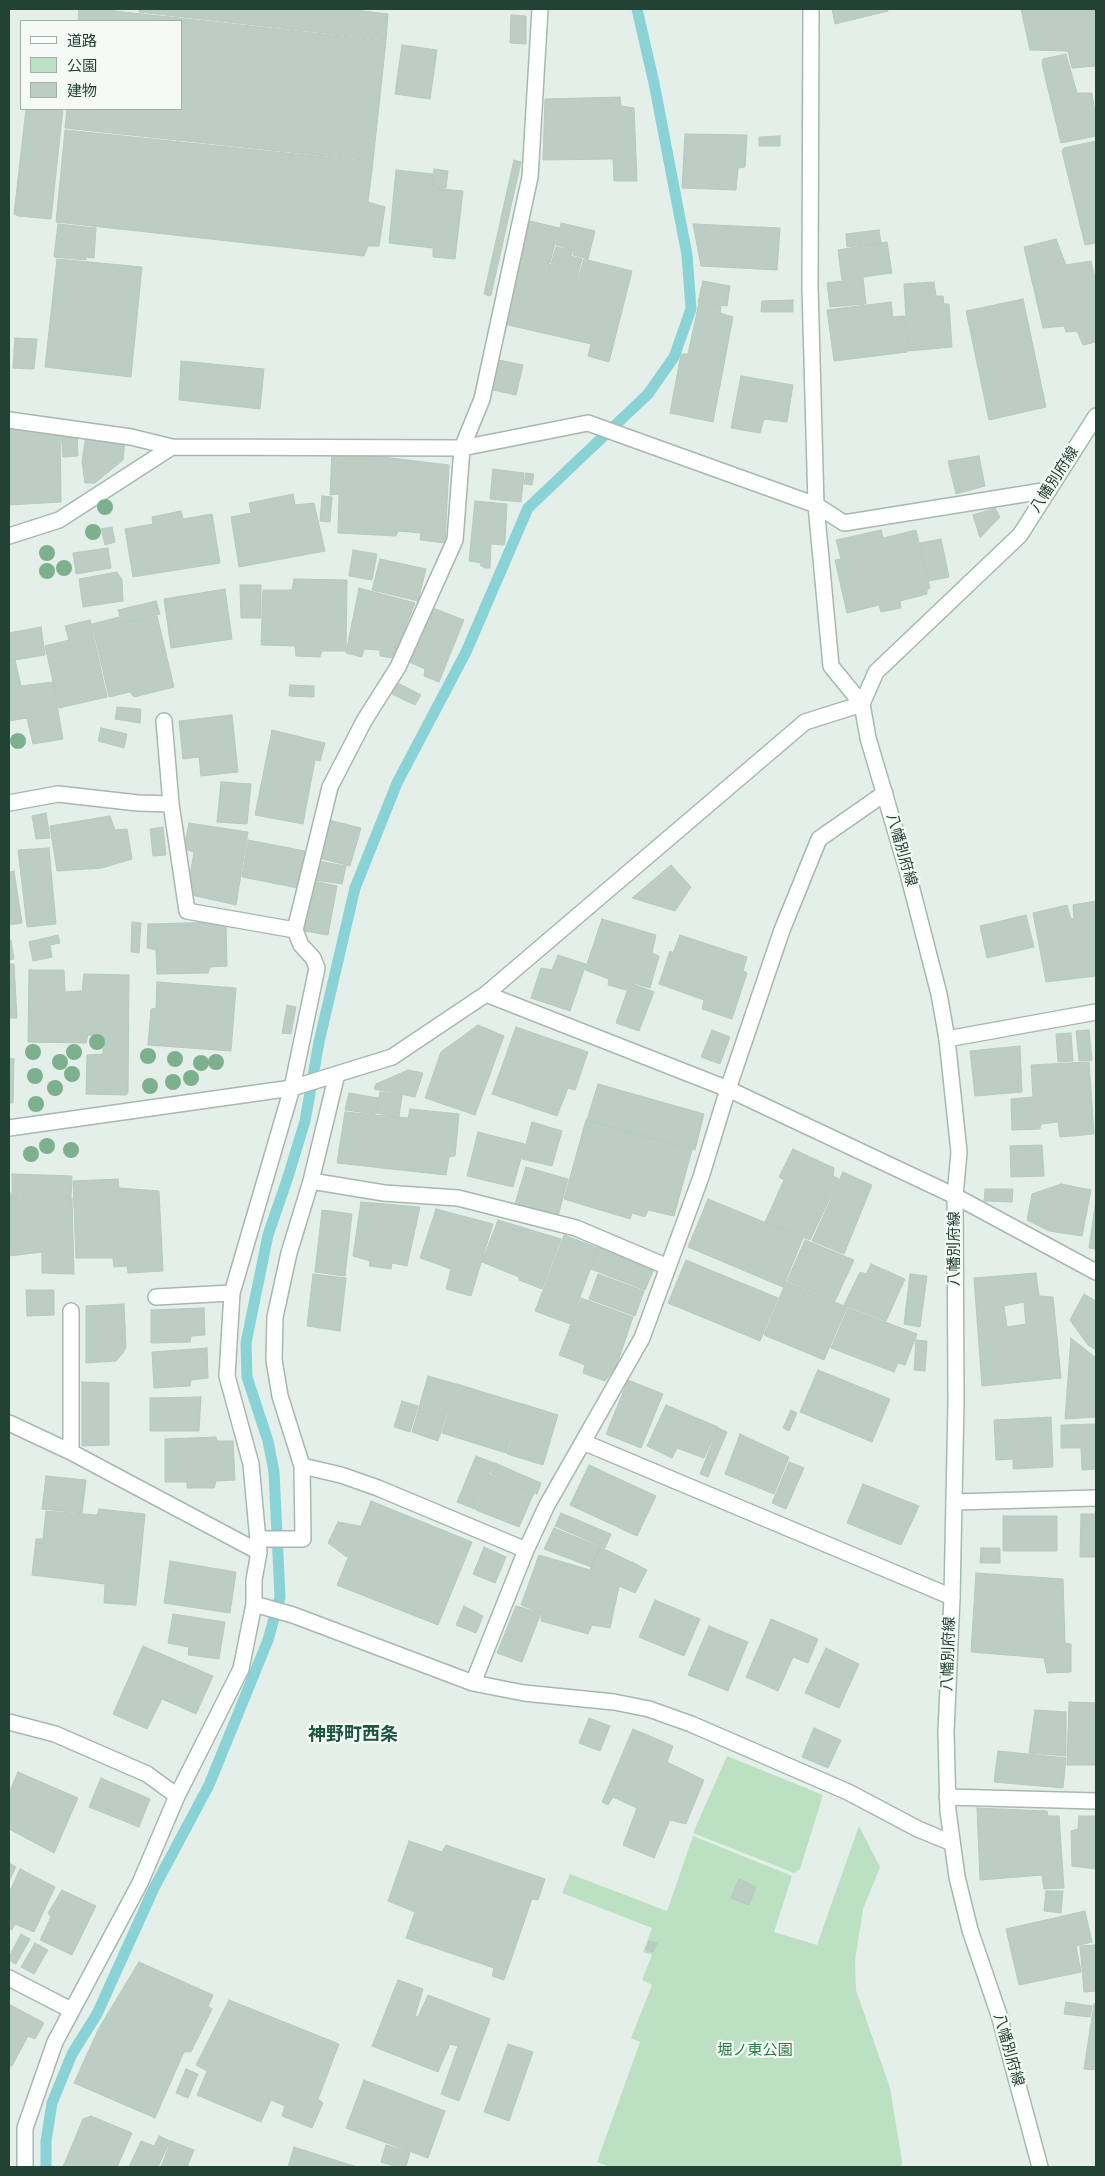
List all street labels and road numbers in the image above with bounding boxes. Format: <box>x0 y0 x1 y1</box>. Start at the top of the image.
street label: 八幡別府線 <box>1027 444 1083 516</box>
street label: 八幡別府線 <box>882 811 920 889</box>
street label: 八幡別府線 <box>946 1212 964 1286</box>
street label: 八幡別府線 <box>939 1616 959 1692</box>
street label: 八幡別府線 <box>989 2011 1027 2089</box>

